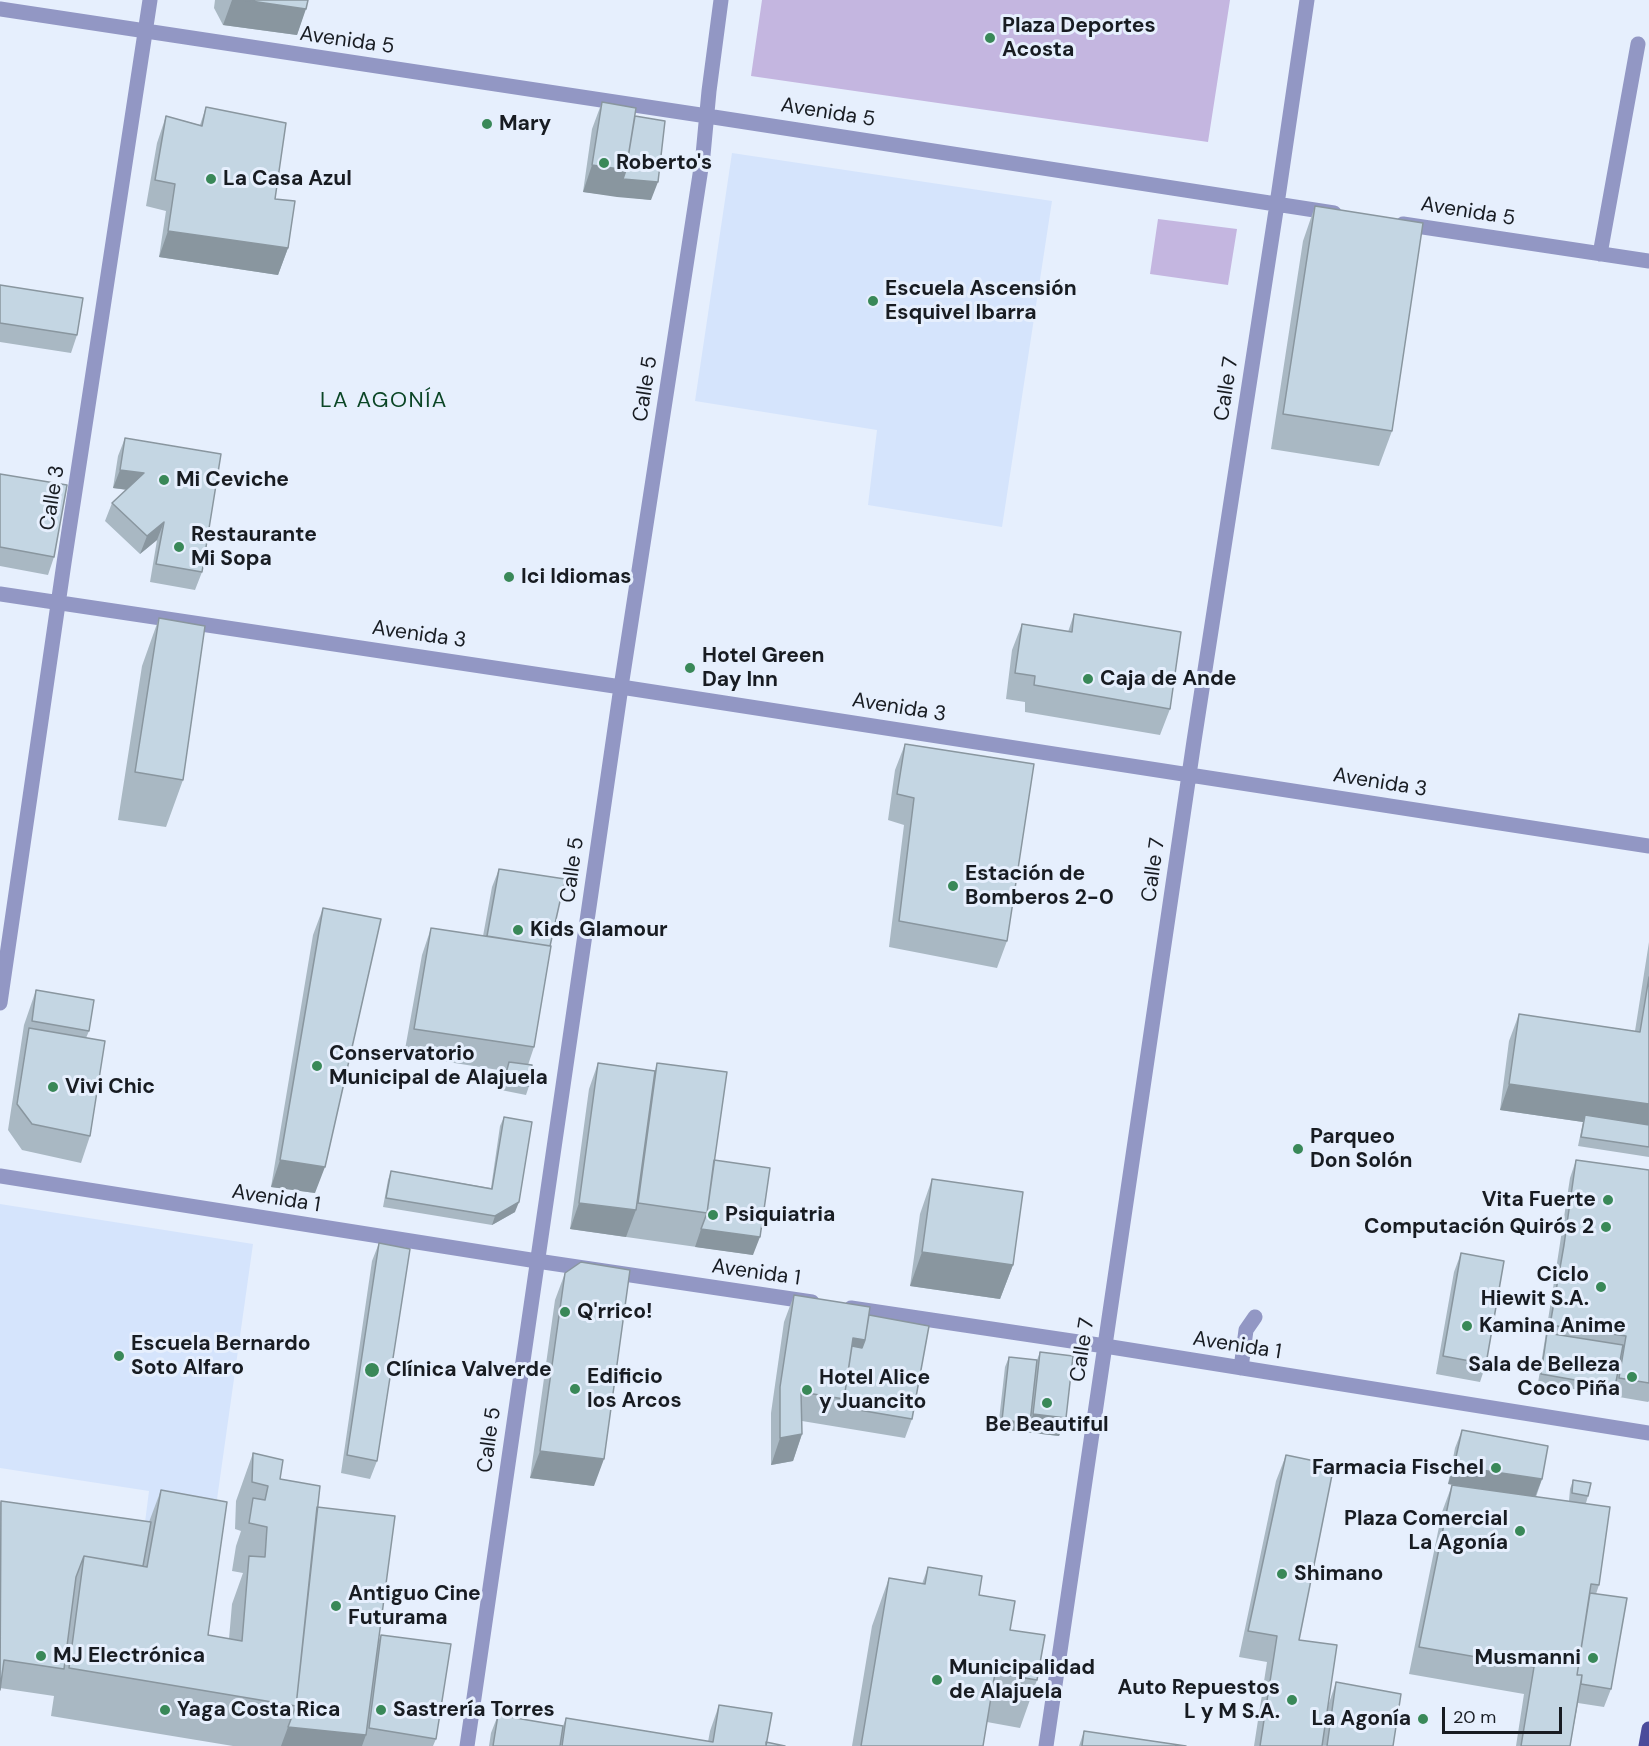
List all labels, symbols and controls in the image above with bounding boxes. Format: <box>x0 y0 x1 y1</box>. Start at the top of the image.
place label: Plaza Deportes Acosta <box>1002 13 1156 63</box>
street label: Avenida 5 <box>298 22 396 60</box>
marker: Plaza Deportes Acosta <box>983 31 997 45</box>
street label: Avenida 5 <box>779 93 877 133</box>
place label: Mary <box>499 111 551 137</box>
marker: Mary <box>480 117 494 131</box>
place label: Roberto's <box>616 150 712 176</box>
marker: Roberto's <box>597 156 611 170</box>
place label: La Casa Azul <box>223 166 352 192</box>
marker: La Casa Azul <box>204 172 218 186</box>
street label: Avenida 5 <box>1419 192 1517 232</box>
place label: Escuela Ascensión Esquivel Ibarra <box>885 276 1077 326</box>
marker: Escuela Ascensión Esquivel Ibarra <box>866 294 880 308</box>
street label: Calle 5 <box>628 354 664 424</box>
street label: Calle 7 <box>1210 355 1244 423</box>
district label: LA AGONÍA <box>320 388 448 414</box>
street label: Calle 3 <box>35 464 71 532</box>
place label: Mi Ceviche <box>176 467 289 493</box>
marker: Mi Ceviche <box>157 473 171 487</box>
place label: Restaurante Mi Sopa <box>191 522 317 572</box>
marker: Restaurante Mi Sopa <box>172 540 186 554</box>
place label: Ici Idiomas <box>521 564 631 590</box>
marker: Ici Idiomas <box>502 570 516 584</box>
street label: Avenida 3 <box>370 616 468 654</box>
place label: Hotel Green Day Inn <box>702 643 824 693</box>
marker: Hotel Green Day Inn <box>683 661 697 675</box>
place label: Caja de Ande <box>1100 666 1236 692</box>
marker: Caja de Ande <box>1081 672 1095 686</box>
street label: Avenida 3 <box>850 688 948 728</box>
street label: Avenida 3 <box>1331 763 1429 803</box>
street label: Calle 5 <box>556 835 590 905</box>
street label: Calle 7 <box>1137 836 1171 904</box>
place label: Estación de Bomberos 2-0 <box>965 861 1114 911</box>
marker: Estación de Bomberos 2-0 <box>946 879 960 893</box>
place label: Kids Glamour <box>530 917 668 943</box>
marker: Kids Glamour <box>511 923 525 937</box>
place label: Conservatorio Municipal de Alajuela <box>329 1041 548 1091</box>
marker: Conservatorio Municipal de Alajuela <box>310 1059 324 1073</box>
place label: Vivi Chic <box>65 1074 155 1100</box>
marker: Vivi Chic <box>46 1080 60 1094</box>
place label: Parqueo Don Solón <box>1310 1124 1412 1174</box>
marker: Parqueo Don Solón <box>1291 1142 1305 1156</box>
street label: Avenida 1 <box>230 1180 322 1218</box>
place label: Vita Fuerte <box>1482 1187 1596 1213</box>
marker: Vita Fuerte <box>1601 1193 1615 1207</box>
place label: Psiquiatria <box>725 1202 835 1228</box>
marker: Psiquiatria <box>706 1208 720 1222</box>
place label: Computación Quirós 2 <box>1364 1214 1594 1240</box>
marker: Computación Quirós 2 <box>1599 1220 1613 1234</box>
street label: Avenida 1 <box>710 1254 802 1292</box>
place label: Ciclo Hiewit S.A. <box>1481 1262 1589 1312</box>
marker: Ciclo Hiewit S.A. <box>1594 1280 1608 1294</box>
place label: Q'rrico! <box>577 1299 653 1325</box>
marker: Q'rrico! <box>558 1305 572 1319</box>
place label: Kamina Anime <box>1479 1313 1626 1339</box>
street label: Calle 7 <box>1066 1316 1100 1384</box>
marker: Kamina Anime <box>1460 1319 1474 1333</box>
street label: Avenida 1 <box>1191 1327 1283 1365</box>
place label: Escuela Bernardo Soto Alfaro <box>131 1331 310 1381</box>
marker: Escuela Bernardo Soto Alfaro <box>112 1349 126 1363</box>
place label: Sala de Belleza Coco Piña <box>1468 1352 1620 1402</box>
place label: Clínica Valverde <box>386 1357 552 1383</box>
marker: Clínica Valverde <box>363 1361 381 1379</box>
place label: Edificio los Arcos <box>587 1364 682 1414</box>
place label: Hotel Alice y Juancito <box>819 1365 930 1415</box>
marker: Sala de Belleza Coco Piña <box>1625 1370 1639 1384</box>
marker: Edificio los Arcos <box>568 1382 582 1396</box>
marker: Hotel Alice y Juancito <box>800 1383 814 1397</box>
marker: Be Beautiful <box>1040 1396 1054 1410</box>
street label: Calle 5 <box>473 1405 507 1475</box>
place label: Be Beautiful <box>985 1412 1109 1438</box>
place label: Farmacia Fischel <box>1312 1455 1484 1481</box>
marker: Farmacia Fischel <box>1489 1461 1503 1475</box>
place label: Plaza Comercial La Agonía <box>1344 1506 1508 1556</box>
marker: Plaza Comercial La Agonía <box>1513 1524 1527 1538</box>
place label: Shimano <box>1294 1561 1383 1587</box>
marker: Shimano <box>1275 1567 1289 1581</box>
place label: Antiguo Cine Futurama <box>348 1581 481 1631</box>
marker: Antiguo Cine Futurama <box>329 1599 343 1613</box>
place label: MJ Electrónica <box>53 1643 205 1669</box>
place label: Musmanni <box>1475 1645 1581 1671</box>
marker: MJ Electrónica <box>34 1649 48 1663</box>
marker: Musmanni <box>1586 1651 1600 1665</box>
place label: Municipalidad de Alajuela <box>949 1655 1095 1705</box>
marker: Municipalidad de Alajuela <box>930 1673 944 1687</box>
place label: Auto Repuestos L y M S.A. <box>1118 1675 1280 1725</box>
marker: Auto Repuestos L y M S.A. <box>1285 1693 1299 1707</box>
scale bar <box>1445 1695 1565 1733</box>
place label: Yaga Costa Rica <box>177 1697 340 1723</box>
place label: Sastrería Torres <box>393 1697 555 1723</box>
marker: Yaga Costa Rica <box>158 1703 172 1717</box>
marker: Sastrería Torres <box>374 1703 388 1717</box>
text: 20 m <box>1453 1705 1496 1729</box>
place label: La Agonía <box>1311 1706 1411 1732</box>
marker: La Agonía <box>1416 1712 1430 1726</box>

